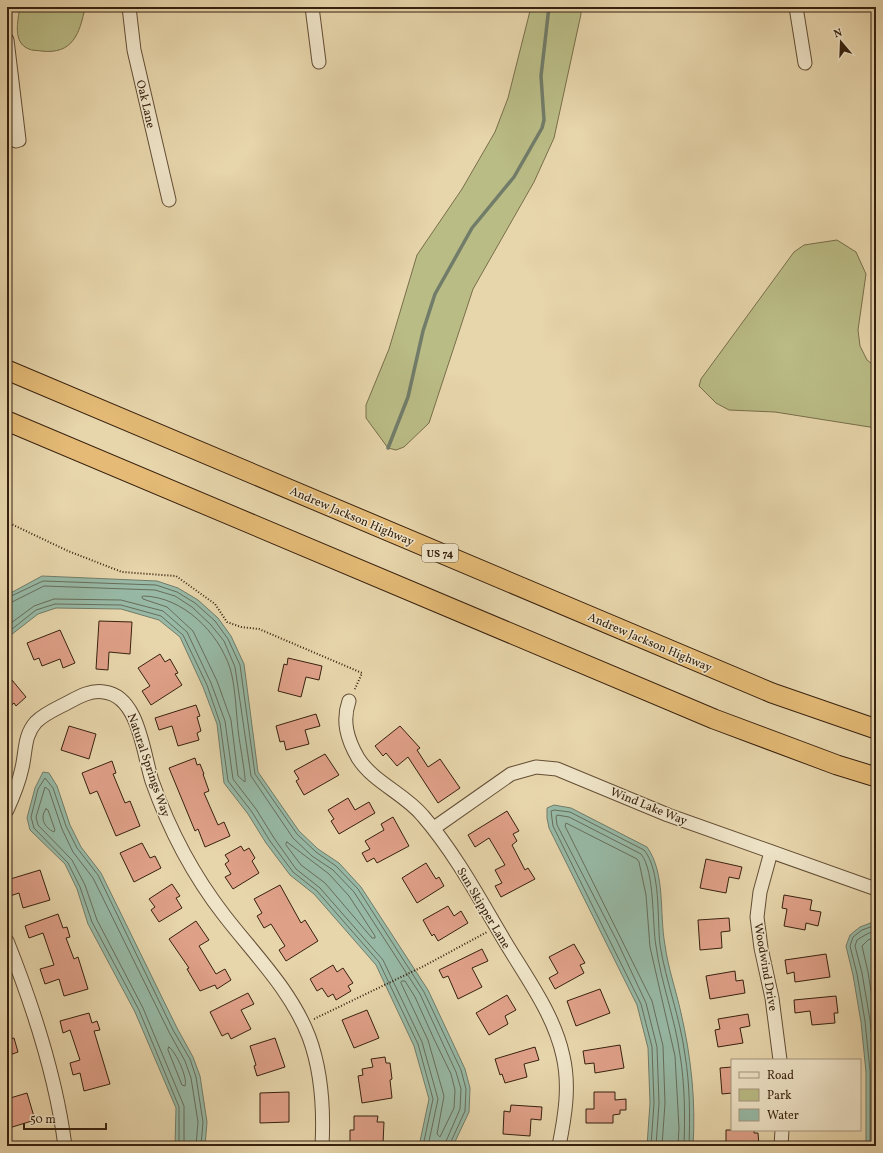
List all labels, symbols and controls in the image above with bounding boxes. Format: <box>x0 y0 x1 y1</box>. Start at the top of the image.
north arrow <box>821 22 861 62</box>
text: N <box>832 26 844 42</box>
street label: Oak Lane <box>132 78 158 130</box>
street label: Andrew Jackson Highway <box>287 483 417 551</box>
road number: US 74 <box>422 544 458 562</box>
street label: Andrew Jackson Highway <box>585 609 715 677</box>
street label: Natural Springs Way <box>123 711 173 820</box>
street label: Wind Lake Way <box>608 784 690 830</box>
street label: Sun Skipper Lane <box>453 865 514 952</box>
street label: Woodwind Drive <box>749 922 781 1013</box>
legend <box>731 1059 861 1131</box>
text: Road <box>767 1068 794 1084</box>
text: Park <box>767 1088 792 1104</box>
scale bar <box>24 1105 106 1131</box>
text: Water <box>767 1108 799 1124</box>
text: 50 m <box>30 1112 56 1128</box>

